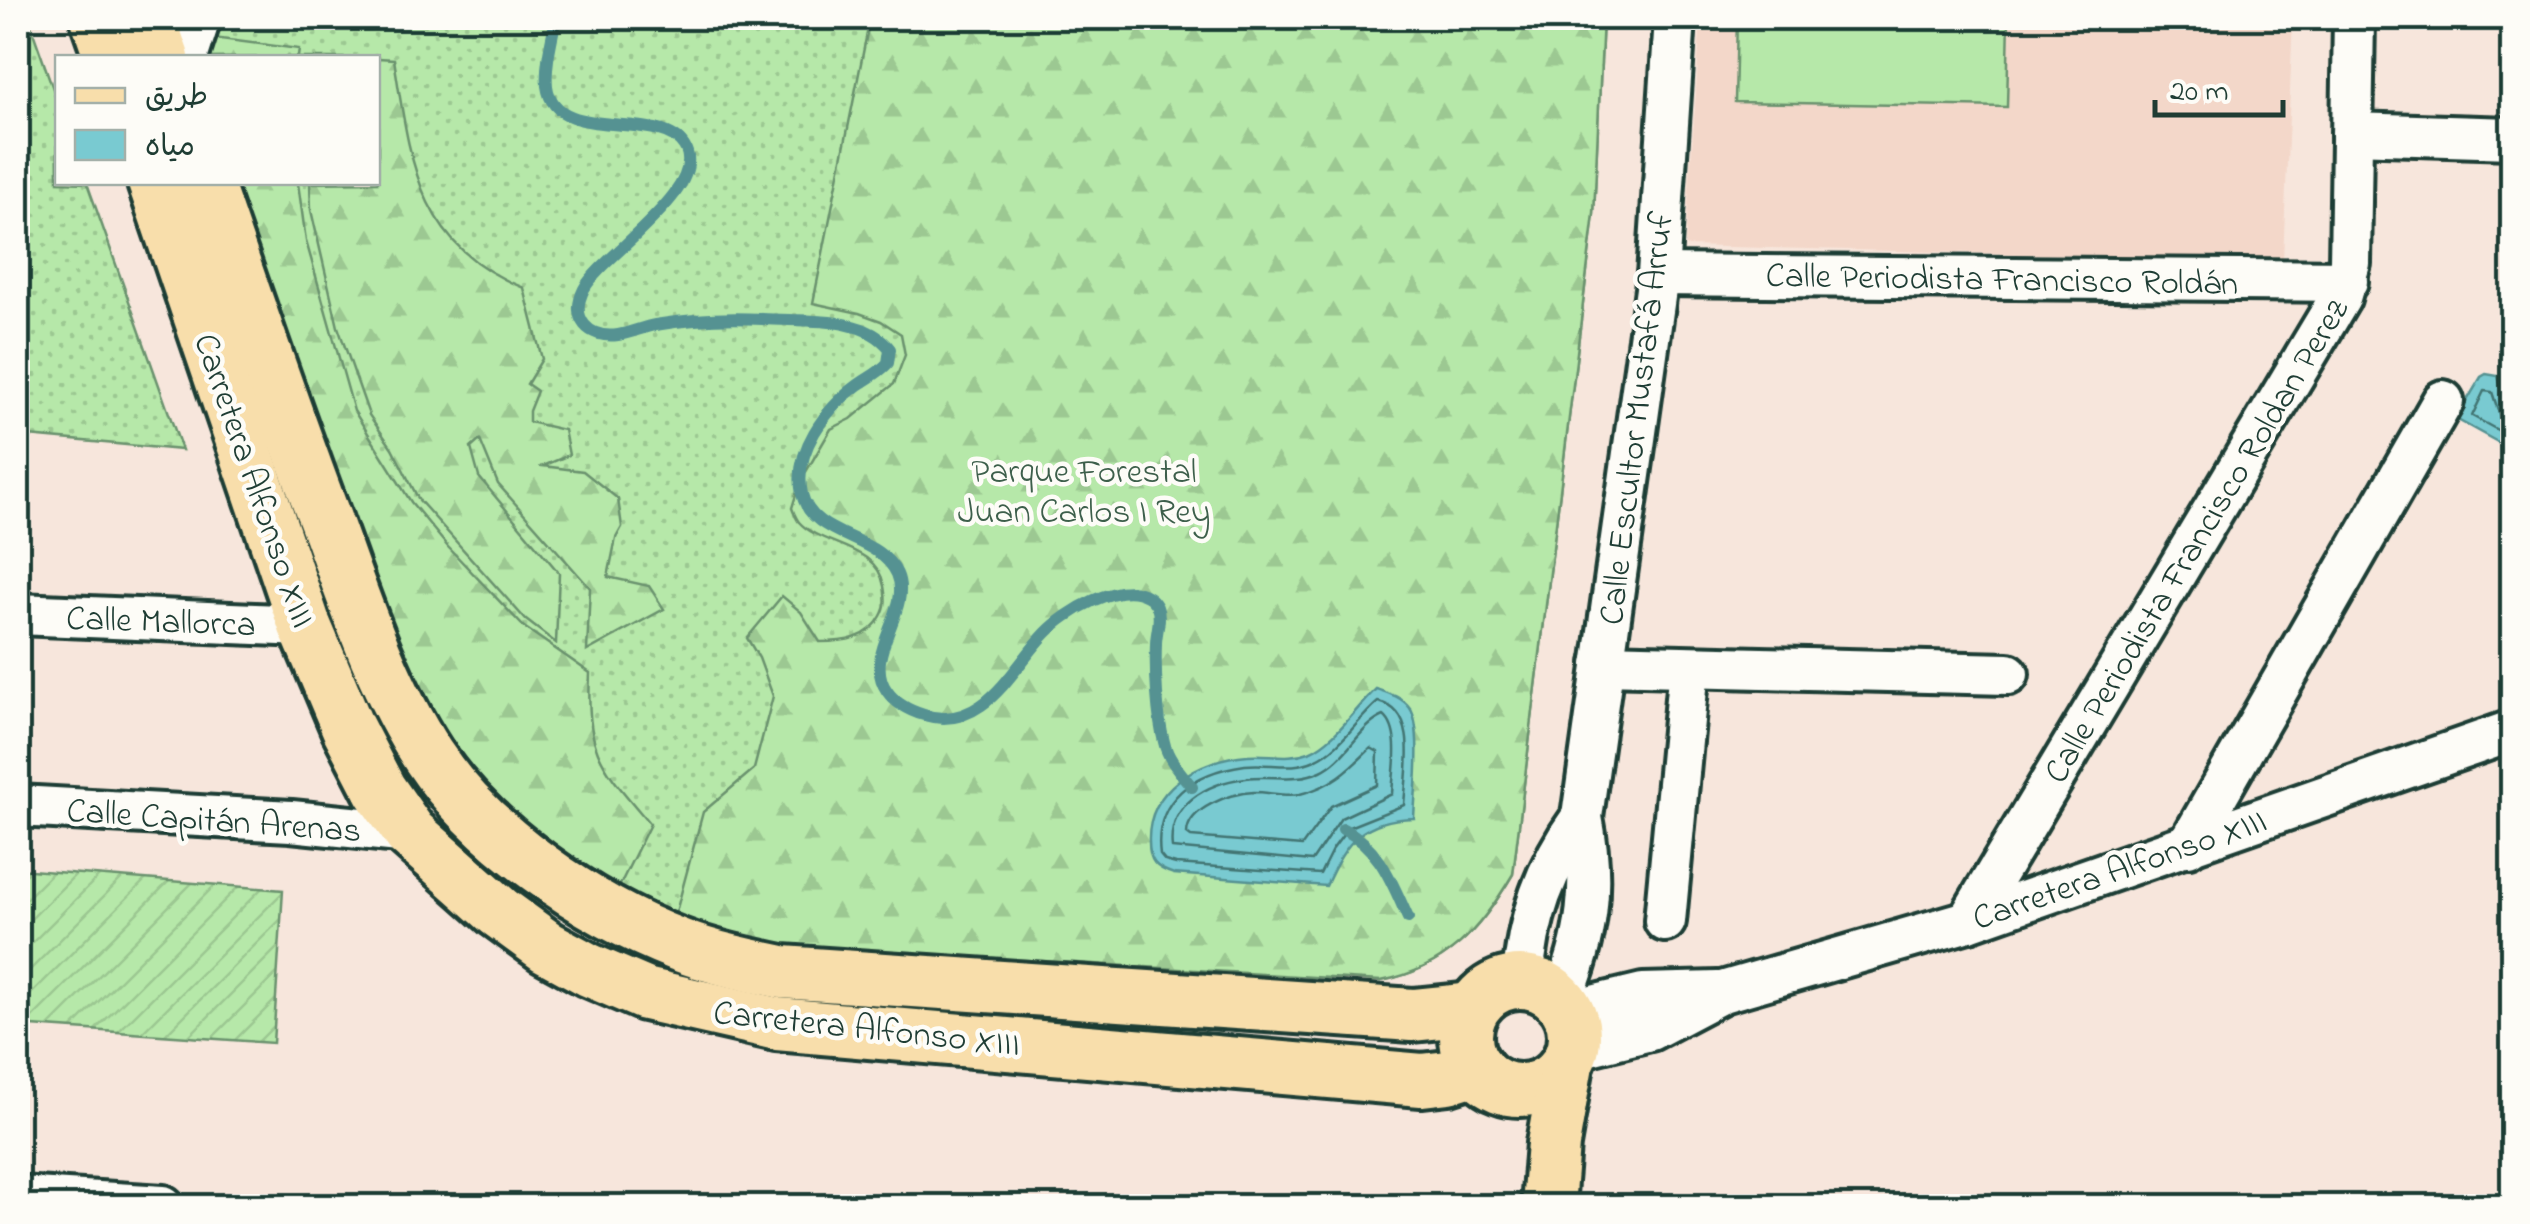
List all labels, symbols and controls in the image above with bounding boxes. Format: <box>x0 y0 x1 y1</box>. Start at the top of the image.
legend <box>55 55 380 185</box>
scale bar <box>2155 55 2282 117</box>
text: 20 m <box>2170 71 2229 115</box>
text: طريق <box>145 76 208 120</box>
text: مياه <box>145 126 195 170</box>
street label: Calle Escultor Mustafá Arruf <box>1588 208 1689 628</box>
street label: Calle Periodista Francisco Roldán <box>1765 252 2239 311</box>
street label: Calle Periodista Francisco Roldan Perez <box>2033 289 2364 794</box>
street label: Carretera Alfonso XIII <box>178 327 327 635</box>
park label: Parque Forestal Juan Carlos I Rey <box>958 448 1210 539</box>
street label: Calle Mallorca <box>65 595 257 652</box>
street label: Calle Capitán Arenas <box>65 787 363 858</box>
street label: Carretera Alfonso XIII <box>1966 797 2274 946</box>
street label: Carretera Alfonso XIII <box>711 989 1022 1072</box>

